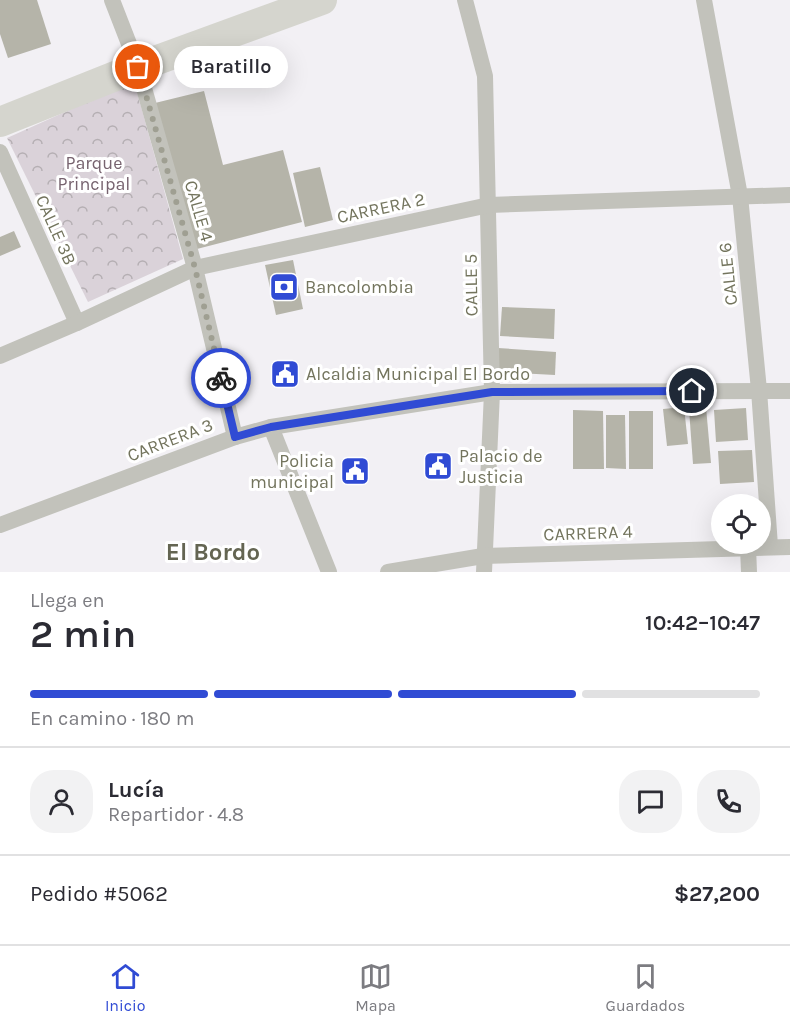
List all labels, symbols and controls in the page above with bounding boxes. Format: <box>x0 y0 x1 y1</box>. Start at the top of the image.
pin <box>112 41 163 92</box>
callout: Baratillo <box>174 46 288 88</box>
icon: bag <box>121 50 154 83</box>
text: Baratillo <box>191 55 271 78</box>
park label: Parque Principal <box>58 152 130 195</box>
street label: CALLE 4 <box>180 178 218 244</box>
street label: CARRERA 2 <box>335 188 427 228</box>
street label: CALLE 3B <box>31 192 81 268</box>
street label: CALLE 6 <box>714 242 742 306</box>
street label: CALLE 5 <box>459 253 483 317</box>
bank icon: Bancolombia <box>268 271 300 303</box>
place label: Bancolombia <box>305 276 414 298</box>
courier <box>191 348 251 408</box>
public building icon: Alcaldia Municipal El Bordo <box>269 358 301 390</box>
icon: bike <box>205 362 238 395</box>
place label: Alcaldia Municipal El Bordo <box>306 363 530 385</box>
pin <box>666 365 717 416</box>
icon: home <box>675 374 708 407</box>
street label: CARRERA 3 <box>124 414 216 466</box>
place label: Palacio de Justicia <box>459 445 543 488</box>
place label: Policia municipal <box>250 450 334 493</box>
public building icon: Palacio de Justicia <box>422 450 454 482</box>
public building icon: Policia municipal <box>339 455 371 487</box>
map controls <box>711 494 771 554</box>
button: locate <box>711 494 771 554</box>
street label: CARRERA 4 <box>543 520 633 546</box>
district label: El Bordo <box>166 538 260 566</box>
text: Llega en <box>30 589 105 612</box>
text: 10:42–10:47 <box>645 610 760 636</box>
text: 2 min <box>30 611 136 657</box>
text: En camino · 180 m <box>30 707 194 730</box>
button: person <box>30 770 93 833</box>
button: chat <box>619 770 682 833</box>
button: phone <box>697 770 760 833</box>
text: Lucía <box>108 777 164 803</box>
text: Repartidor · 4.8 <box>108 803 244 826</box>
text: Pedido #5062 <box>30 881 168 907</box>
text: $27,200 <box>674 881 760 907</box>
tab: Inicio <box>105 960 146 1015</box>
tab: Mapa <box>355 960 396 1015</box>
tab: Guardados <box>606 960 685 1015</box>

